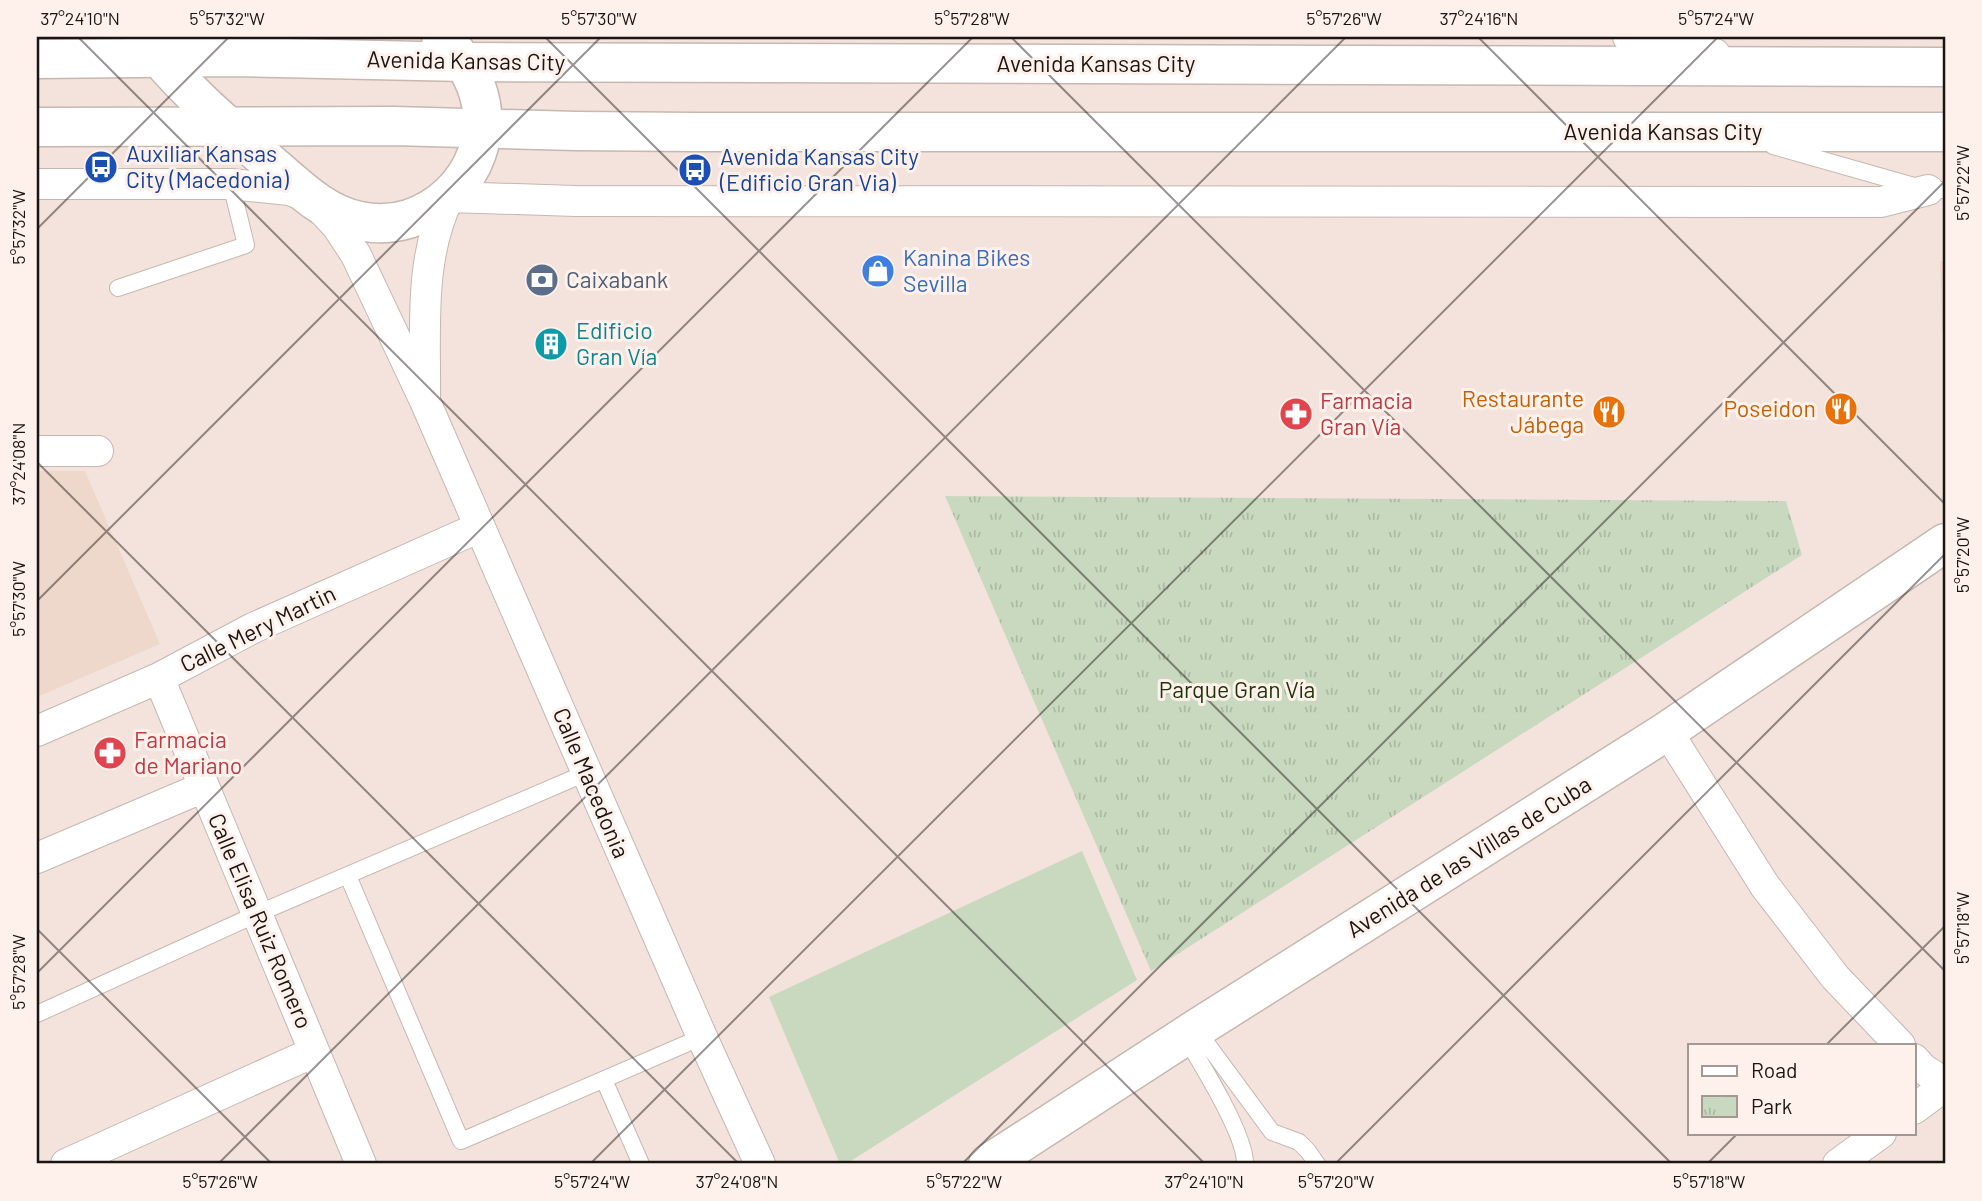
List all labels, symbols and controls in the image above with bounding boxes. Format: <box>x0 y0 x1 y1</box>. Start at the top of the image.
text: 37°24'10"N <box>40 7 120 29</box>
text: 5°57'32"W <box>189 7 265 29</box>
text: 5°57'30"W <box>561 7 637 29</box>
text: 5°57'28"W <box>934 7 1010 29</box>
text: 5°57'26"W <box>1306 7 1382 29</box>
text: 37°24'16"N <box>1440 7 1518 29</box>
text: 5°57'24"W <box>1678 7 1754 29</box>
street label: Avenida Kansas City <box>366 44 566 76</box>
street label: Avenida Kansas City <box>997 49 1196 77</box>
street label: Avenida Kansas City <box>1564 117 1763 145</box>
place label: Auxiliar Kansas City (Macedonia) <box>126 139 290 193</box>
place label: Avenida Kansas City (Edificio Gran Via) <box>719 142 919 196</box>
text: 5°57'22"W <box>1951 145 1973 221</box>
bus stop icon: Auxiliar Kansas City (Macedonia) <box>82 148 120 186</box>
bus stop icon: Avenida Kansas City (Edificio Gran Via) <box>676 151 714 189</box>
text: 5°57'32"W <box>7 189 29 265</box>
place label: Kanina Bikes Sevilla <box>903 243 1030 297</box>
shop icon: Kanina Bikes Sevilla <box>859 252 897 290</box>
bank icon: Caixabank <box>523 261 561 299</box>
place label: Caixabank <box>566 265 668 293</box>
place label: Edificio Gran Vía <box>576 316 657 370</box>
building icon: Edificio Gran Vía <box>532 325 570 363</box>
place label: Restaurante Jábega <box>1462 384 1584 438</box>
place label: Farmacia Gran Vía <box>1320 386 1413 440</box>
restaurant icon: Poseidon <box>1822 390 1860 428</box>
restaurant icon: Restaurante Jábega <box>1590 393 1628 431</box>
place label: Poseidon <box>1724 394 1816 422</box>
pharmacy icon: Farmacia Gran Vía <box>1277 395 1315 433</box>
text: 37°24'08"N <box>7 423 29 505</box>
text: 5°57'20"W <box>1951 517 1973 593</box>
text: 5°57'30"W <box>7 561 29 637</box>
street label: Calle Mery Martin <box>175 578 340 678</box>
park label: Parque Gran Vía <box>1159 675 1315 703</box>
street label: Calle Macedonia <box>548 703 636 862</box>
place label: Farmacia de Mariano <box>134 725 242 779</box>
pharmacy icon: Farmacia de Mariano <box>91 734 129 772</box>
street label: Avenida de las Villas de Cuba <box>1341 769 1596 943</box>
street label: Calle Elisa Ruiz Romero <box>203 809 319 1032</box>
text: 5°57'18"W <box>1951 892 1973 964</box>
text: 5°57'28"W <box>7 934 29 1010</box>
legend <box>1688 1044 1916 1134</box>
text: Road <box>1751 1057 1797 1082</box>
text: Park <box>1751 1093 1792 1118</box>
text: 5°57'26"W <box>182 1170 258 1192</box>
text: 5°57'24"W <box>554 1170 630 1192</box>
text: 37°24'08"N <box>696 1170 778 1192</box>
text: 5°57'22"W <box>926 1170 1002 1192</box>
text: 37°24'10"N <box>1164 1170 1244 1192</box>
text: 5°57'20"W <box>1298 1170 1374 1192</box>
text: 5°57'18"W <box>1673 1170 1745 1192</box>

